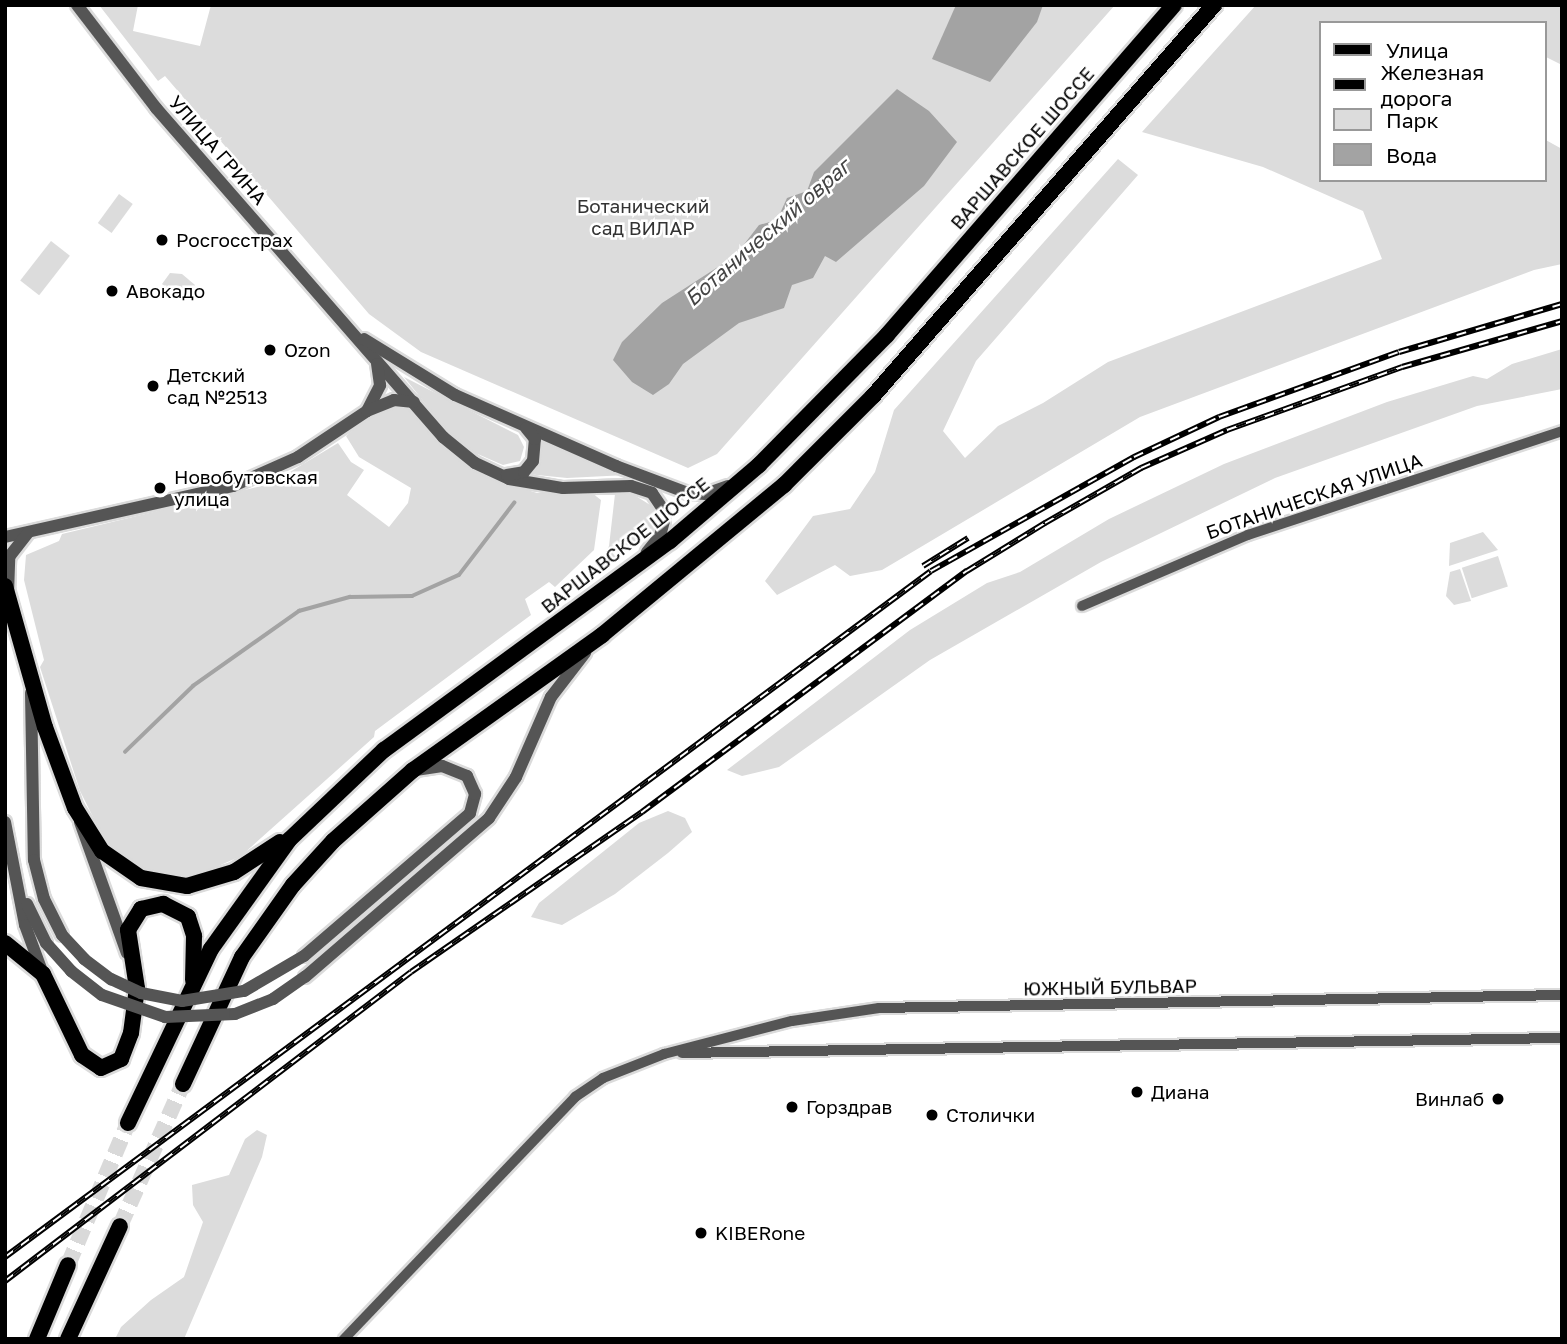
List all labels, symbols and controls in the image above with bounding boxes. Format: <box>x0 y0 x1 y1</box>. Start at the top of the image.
legend <box>1318 21 1546 182</box>
text: Улица <box>1386 37 1449 63</box>
text: Железная дорога <box>1380 59 1484 111</box>
street label: ВАРШАВСКОЕ ШОССЕ <box>945 62 1099 234</box>
street label: УЛИЦА ГРИНА <box>164 91 272 209</box>
text: Парк <box>1386 107 1439 133</box>
text: Вода <box>1386 142 1437 168</box>
water label: Ботанический овраг <box>679 153 855 311</box>
park label: Ботанический сад ВИЛАР <box>577 195 709 239</box>
place label: Росгосстрах <box>176 229 293 251</box>
marker: Росгосстрах <box>154 232 170 248</box>
place label: Авокадо <box>126 280 205 302</box>
marker: Авокадо <box>104 283 120 299</box>
place label: Ozon <box>284 339 331 361</box>
marker: Ozon <box>262 342 278 358</box>
place label: Детский сад №2513 <box>167 364 268 408</box>
marker: Детский сад №2513 <box>145 378 161 394</box>
street label: БОТАНИЧЕСКАЯ УЛИЦА <box>1203 448 1425 544</box>
place label: Новобутовская улица <box>174 466 318 510</box>
street label: ВАРШАВСКОЕ ШОССЕ <box>536 472 714 618</box>
marker: Новобутовская улица <box>152 480 168 496</box>
street label: ЮЖНЫЙ БУЛЬВАР <box>1023 974 1197 1000</box>
place label: Диана <box>1151 1081 1210 1103</box>
marker: Диана <box>1129 1084 1145 1100</box>
place label: Винлаб <box>1415 1088 1484 1110</box>
marker: Винлаб <box>1490 1091 1506 1107</box>
place label: Горздрав <box>806 1096 892 1118</box>
marker: Горздрав <box>784 1099 800 1115</box>
place label: Столички <box>946 1104 1035 1126</box>
marker: Столички <box>924 1107 940 1123</box>
place label: KIBERone <box>715 1222 805 1244</box>
marker: KIBERone <box>693 1225 709 1241</box>

